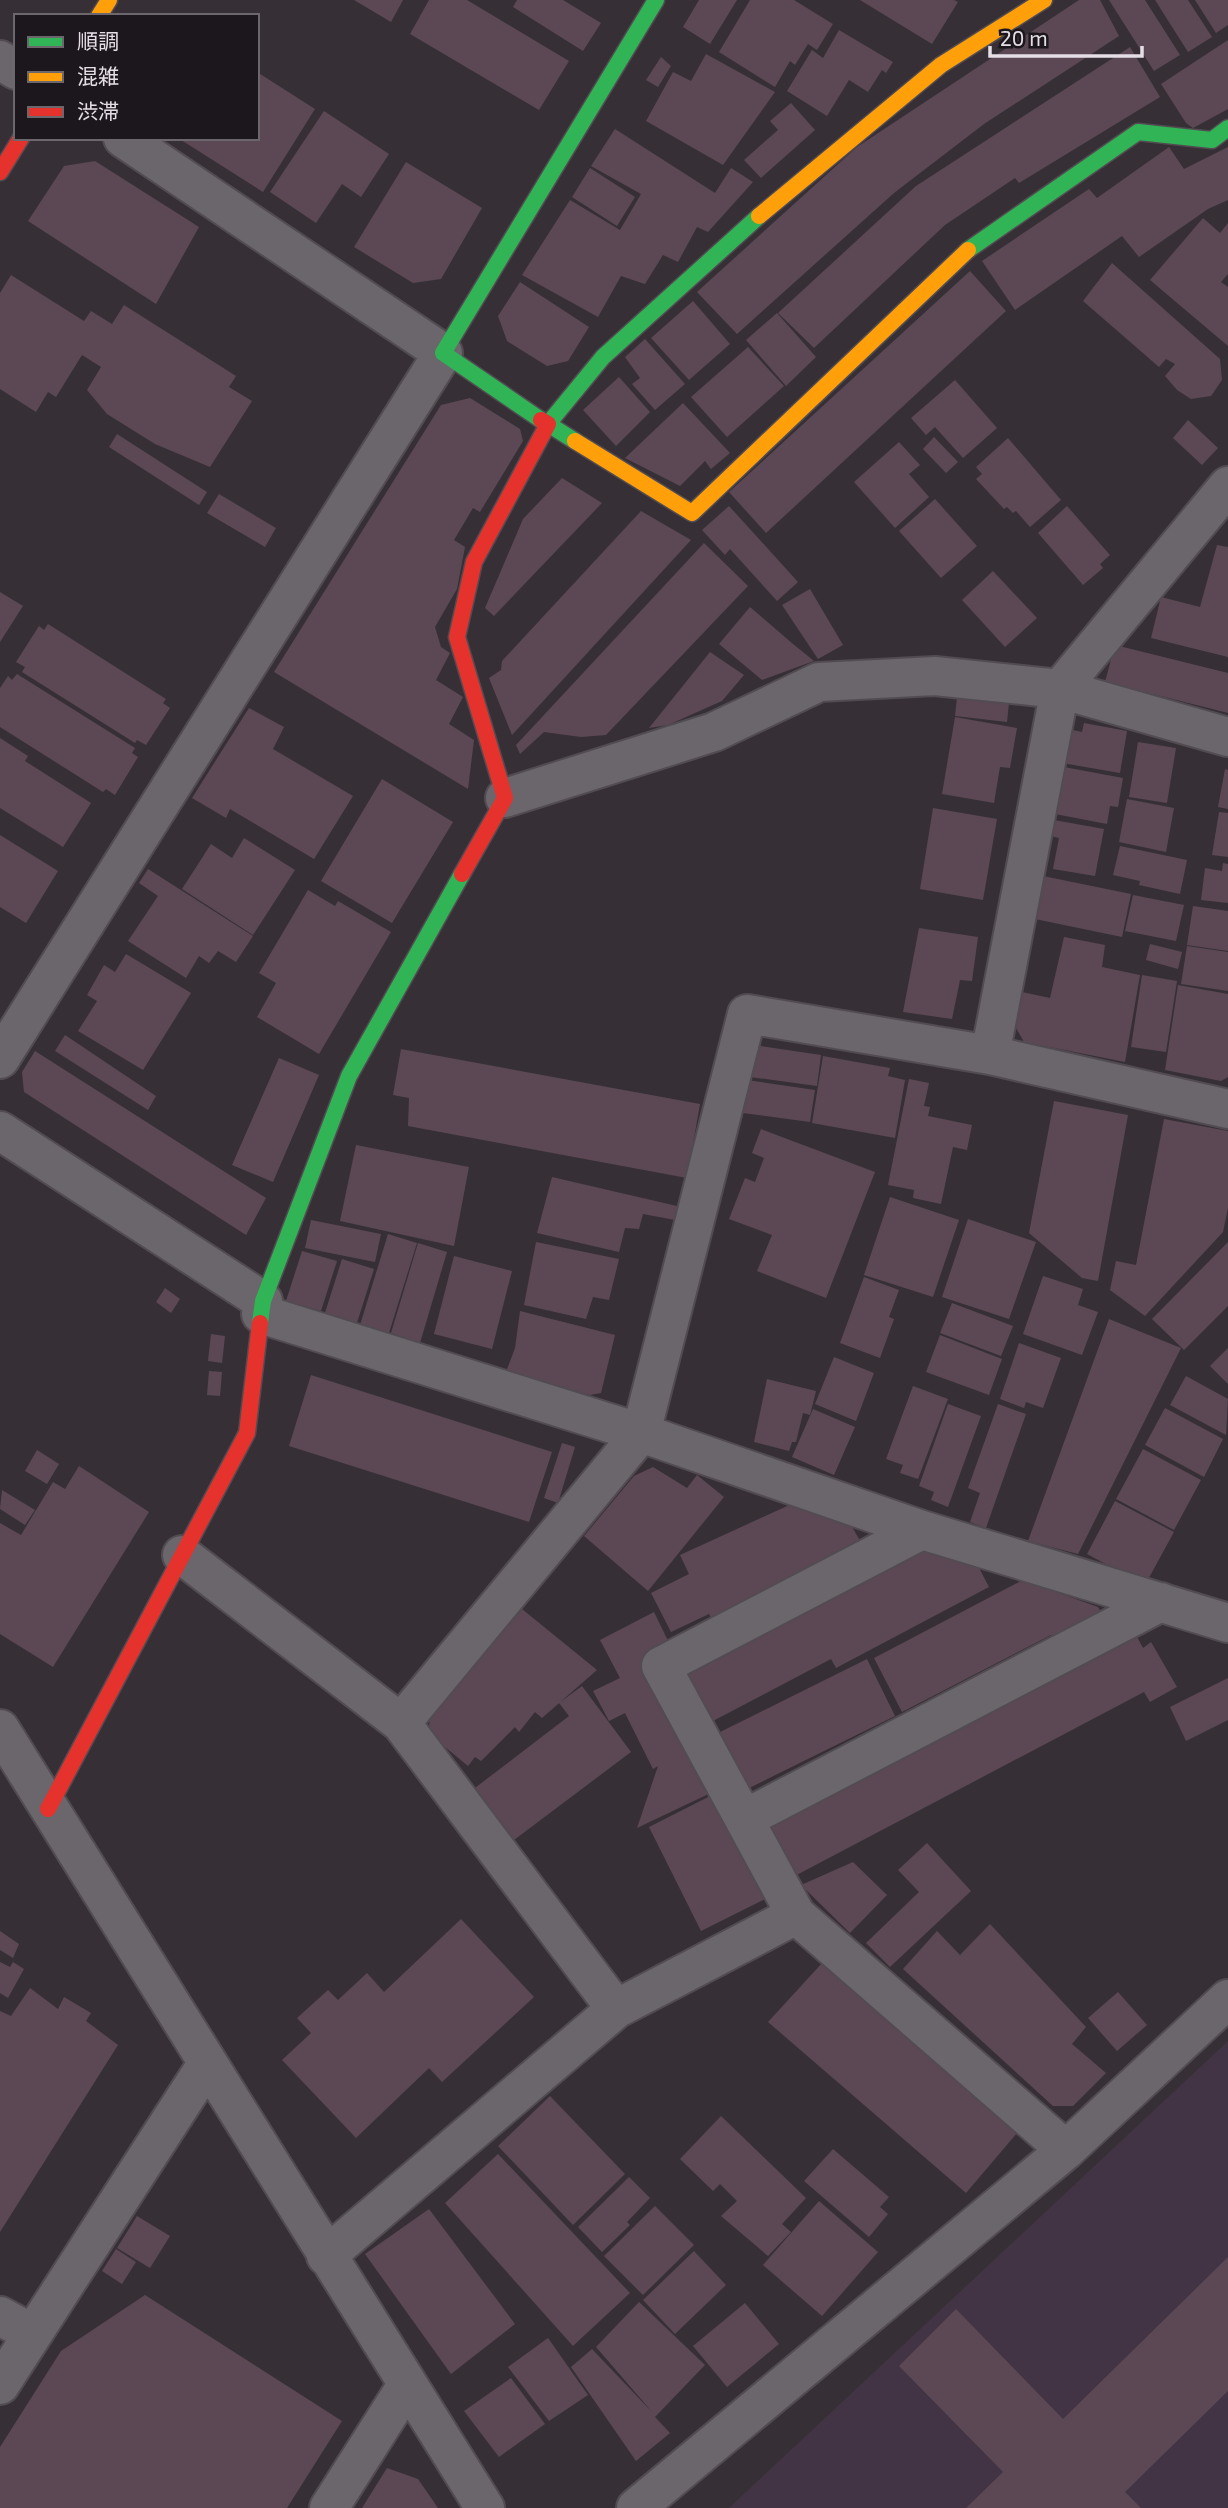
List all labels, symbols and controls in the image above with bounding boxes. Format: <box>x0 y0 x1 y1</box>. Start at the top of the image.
legend <box>14 14 259 140</box>
scale bar <box>990 14 1142 58</box>
text: 20 m <box>1000 25 1048 50</box>
text: 順調 <box>77 28 119 53</box>
text: 混雑 <box>77 63 119 88</box>
text: 渋滞 <box>77 98 119 123</box>

